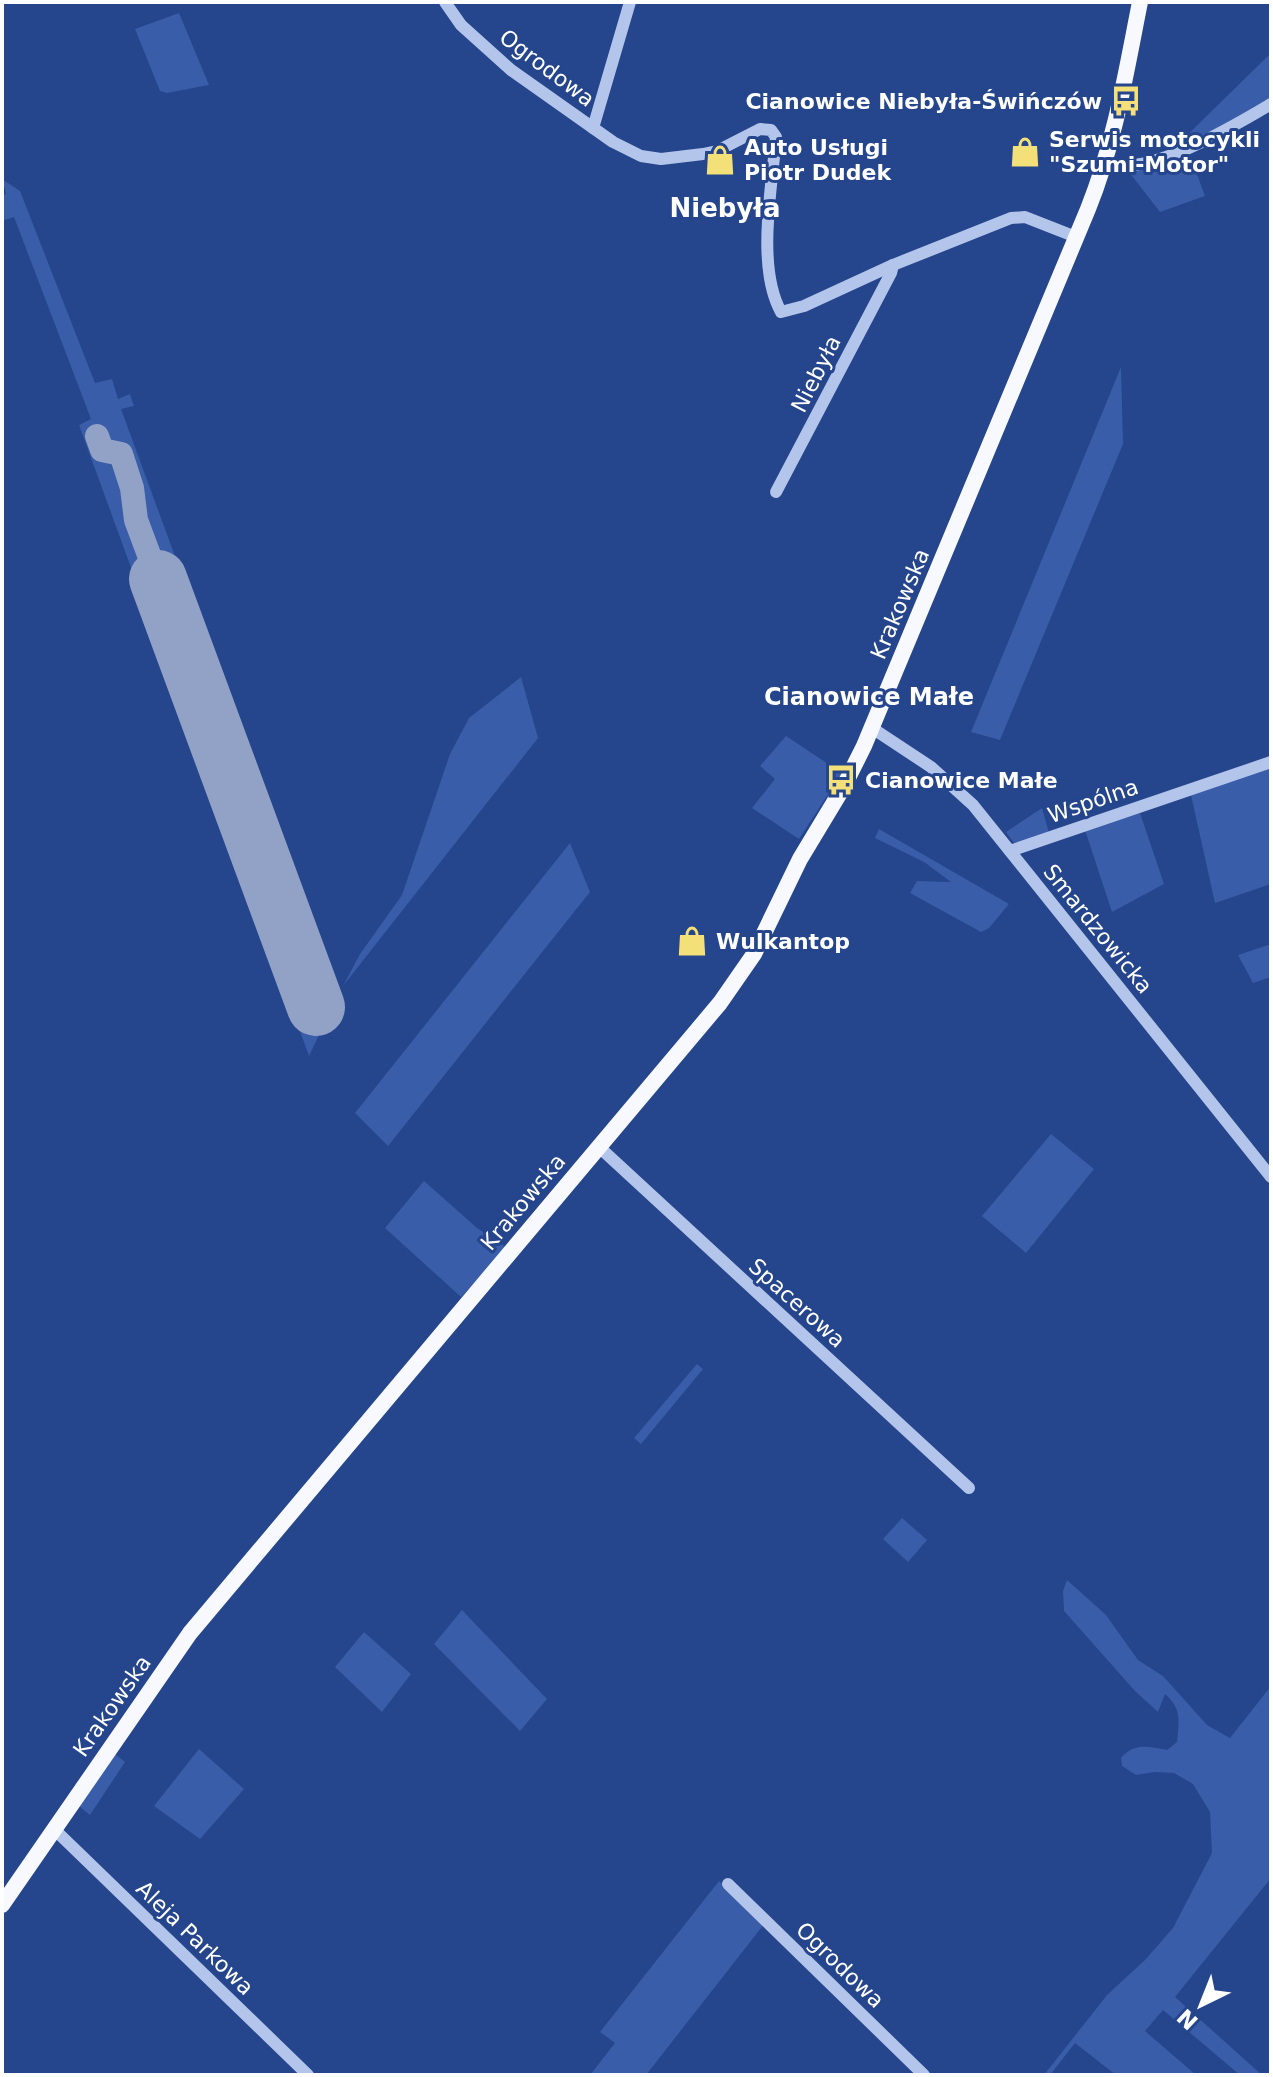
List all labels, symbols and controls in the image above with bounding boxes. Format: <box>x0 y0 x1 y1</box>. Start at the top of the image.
street label: Ogrodowa <box>495 24 599 112</box>
bus stop icon: Cianowice Niebyła-Świńczów <box>1109 84 1143 118</box>
place label: Cianowice Niebyła-Świńczów <box>745 89 1102 114</box>
place label: Serwis motocykli "Szumi-Motor" <box>1049 127 1260 177</box>
place label: Auto Usługi Piotr Dudek <box>744 135 892 185</box>
shop icon: Serwis motocykli "Szumi-Motor" <box>1008 135 1042 169</box>
shop icon: Auto Usługi Piotr Dudek <box>703 143 737 177</box>
district label: Niebyła <box>669 193 781 223</box>
street label: Niebyła <box>786 331 846 417</box>
street label: Krakowska <box>866 545 934 663</box>
district label: Cianowice Małe <box>764 683 974 711</box>
bus stop icon: Cianowice Małe <box>824 763 858 797</box>
place label: Cianowice Małe <box>865 768 1058 793</box>
street label: Wspólna <box>1044 774 1142 828</box>
street label: Smardzowicka <box>1038 860 1158 998</box>
shop icon: Wulkantop <box>675 924 709 958</box>
place label: Wulkantop <box>716 929 850 954</box>
street label: Krakowska <box>476 1149 570 1255</box>
street label: Spacerowa <box>744 1253 850 1353</box>
street label: Krakowska <box>68 1651 156 1761</box>
street label: Aleja Parkowa <box>131 1876 259 2000</box>
street label: Ogrodowa <box>791 1917 889 2013</box>
north arrow <box>1161 1965 1241 2045</box>
text: N <box>1172 2004 1203 2035</box>

